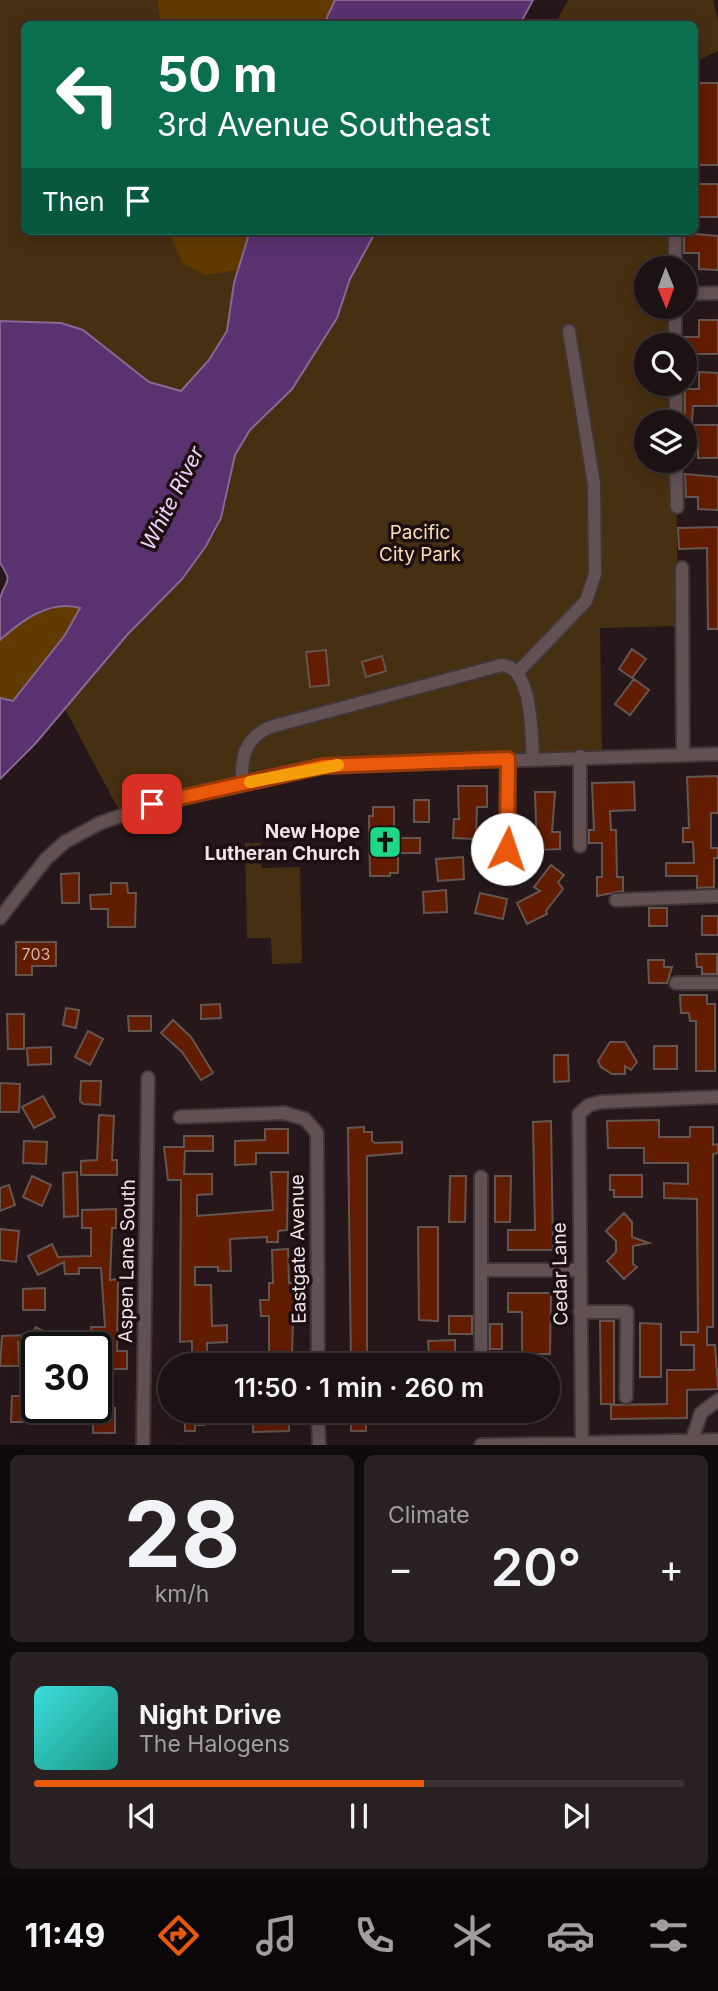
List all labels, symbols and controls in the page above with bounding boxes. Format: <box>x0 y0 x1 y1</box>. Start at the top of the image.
text: 50 m <box>157 45 278 104</box>
icon: left <box>42 49 133 140</box>
text: 3rd Avenue Southeast <box>157 105 491 144</box>
icon: arrive <box>119 182 157 220</box>
text: Then <box>42 186 105 217</box>
north arrow <box>634 256 696 318</box>
map controls <box>634 256 697 473</box>
button: search <box>634 333 697 396</box>
button: layers <box>634 410 697 473</box>
water label: White River <box>135 441 209 554</box>
park label: Pacific City Park <box>379 521 461 566</box>
pin <box>122 774 182 834</box>
icon: arrive <box>133 785 171 823</box>
position arrow <box>470 812 544 886</box>
place label: New Hope Lutheran Church <box>204 820 360 865</box>
church icon: New Hope Lutheran Church <box>366 823 404 861</box>
house number: 703 <box>22 944 50 964</box>
street label: Eastgate Avenue <box>285 1174 311 1324</box>
street label: Aspen Lane South <box>114 1179 140 1343</box>
street label: Cedar Lane <box>548 1222 572 1326</box>
speed limit sign: 30 <box>21 1332 112 1423</box>
text: 11:50 · 1 min · 260 m <box>234 1372 484 1403</box>
text: 28 <box>124 1479 240 1589</box>
text: Climate <box>388 1501 470 1529</box>
text: 20° <box>491 1536 581 1599</box>
text: − <box>388 1545 413 1591</box>
text: + <box>659 1545 684 1591</box>
text: km/h <box>155 1580 209 1608</box>
text: Night Drive <box>139 1699 281 1730</box>
text: The Halogens <box>139 1730 290 1758</box>
icon: previous <box>123 1797 161 1835</box>
icon: pause <box>340 1797 378 1835</box>
icon: next <box>557 1797 595 1835</box>
icon: directions <box>154 1911 203 1960</box>
icon: music <box>252 1911 301 1960</box>
icon: phone <box>350 1911 399 1960</box>
icon: climate <box>448 1911 497 1960</box>
icon: car <box>546 1911 595 1960</box>
icon: filters <box>644 1911 693 1960</box>
text: 11:49 <box>25 1916 105 1955</box>

